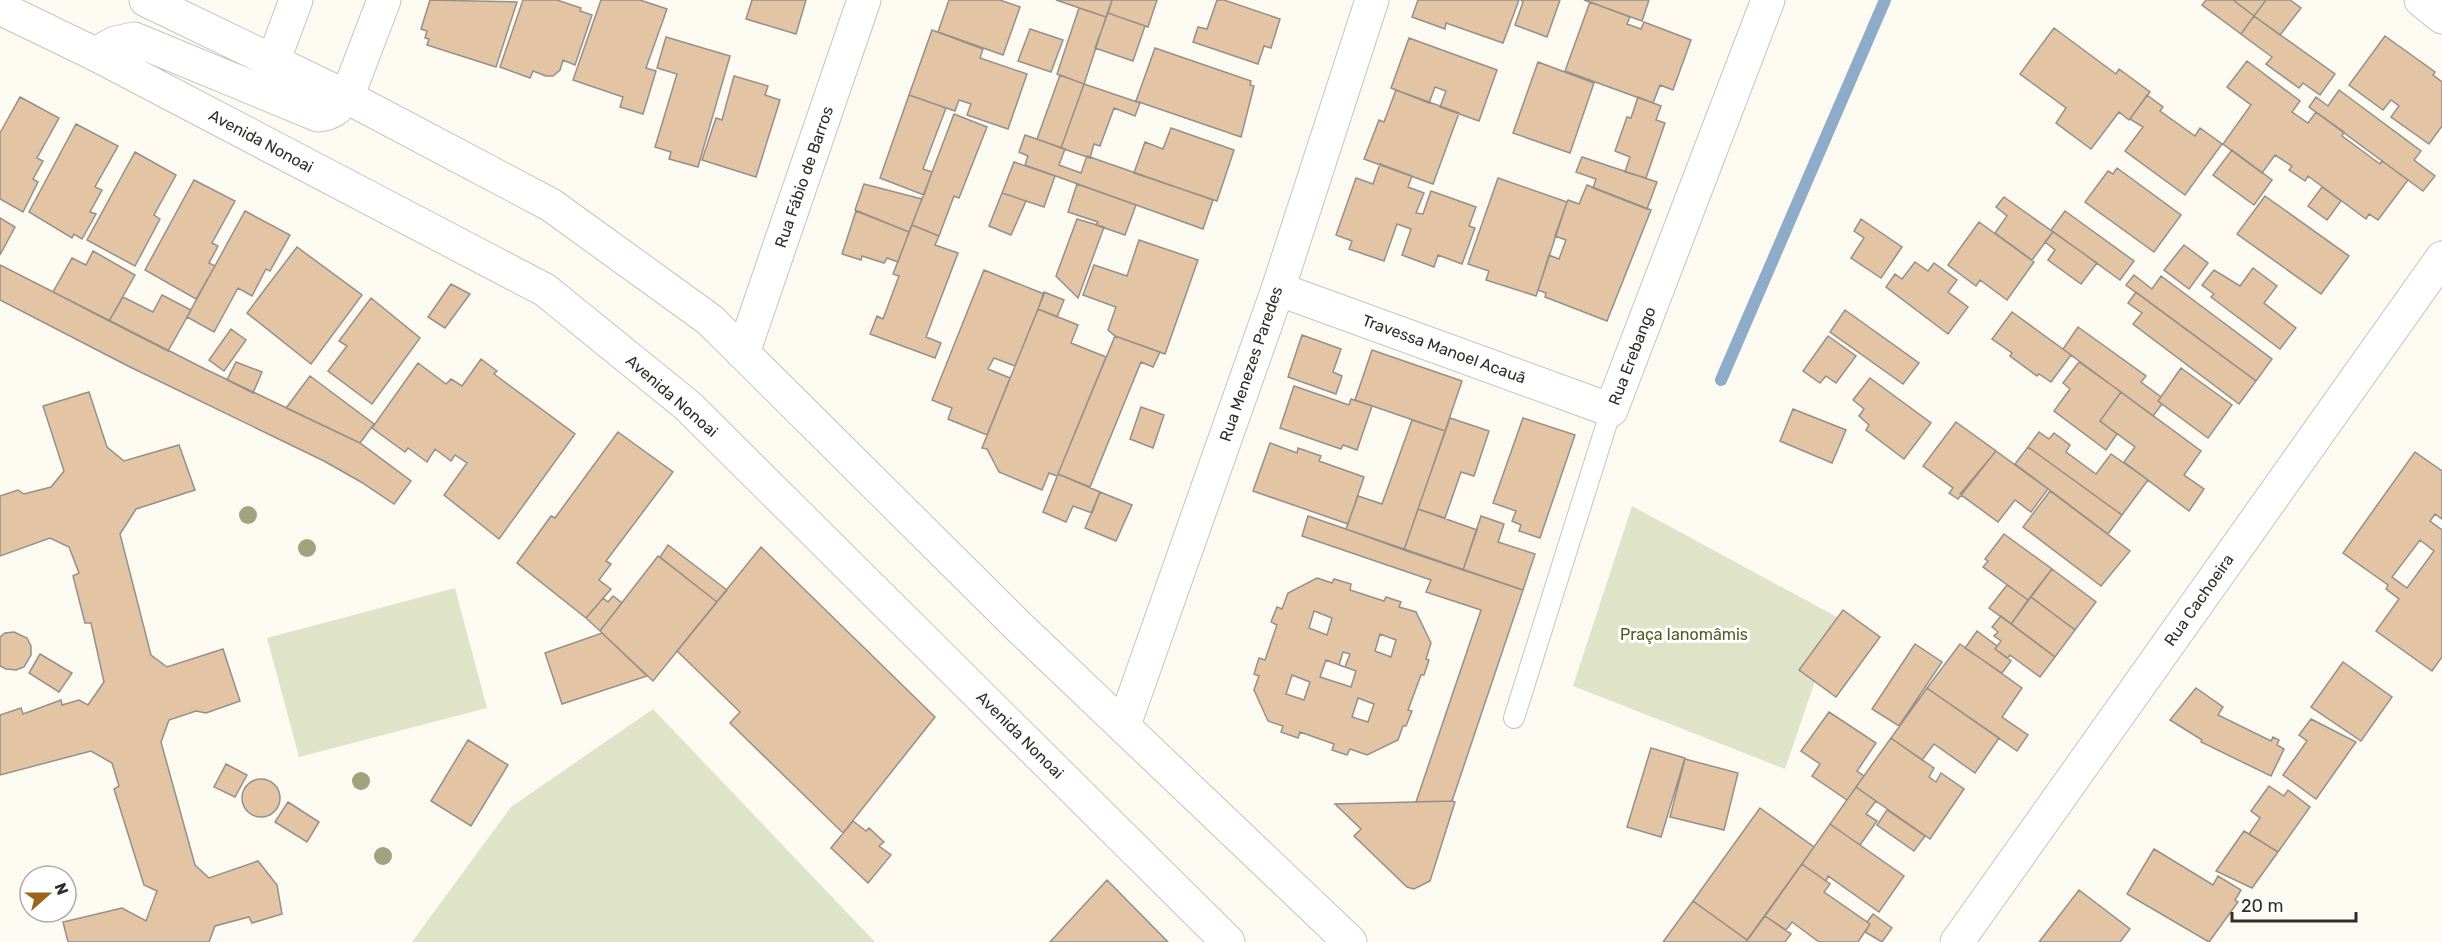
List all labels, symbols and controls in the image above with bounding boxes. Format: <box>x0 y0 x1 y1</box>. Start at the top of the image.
street label: Rua Fábio de Barros <box>771 104 837 250</box>
street label: Avenida Nonoai <box>206 106 316 176</box>
street label: Rua Menezes Paredes <box>1216 284 1286 444</box>
street label: Rua Erebango <box>1604 304 1660 408</box>
street label: Travessa Manoel Acauã <box>1360 311 1528 387</box>
street label: Avenida Nonoai <box>622 351 722 441</box>
street label: Rua Cachoeira <box>2160 550 2238 650</box>
park label: Praça Ianomâmis <box>1620 625 1748 644</box>
street label: Avenida Nonoai <box>972 687 1068 783</box>
north arrow <box>18 864 78 924</box>
text: N <box>51 880 72 898</box>
scale bar <box>2232 885 2356 923</box>
text: 20 m <box>2241 895 2283 917</box>

